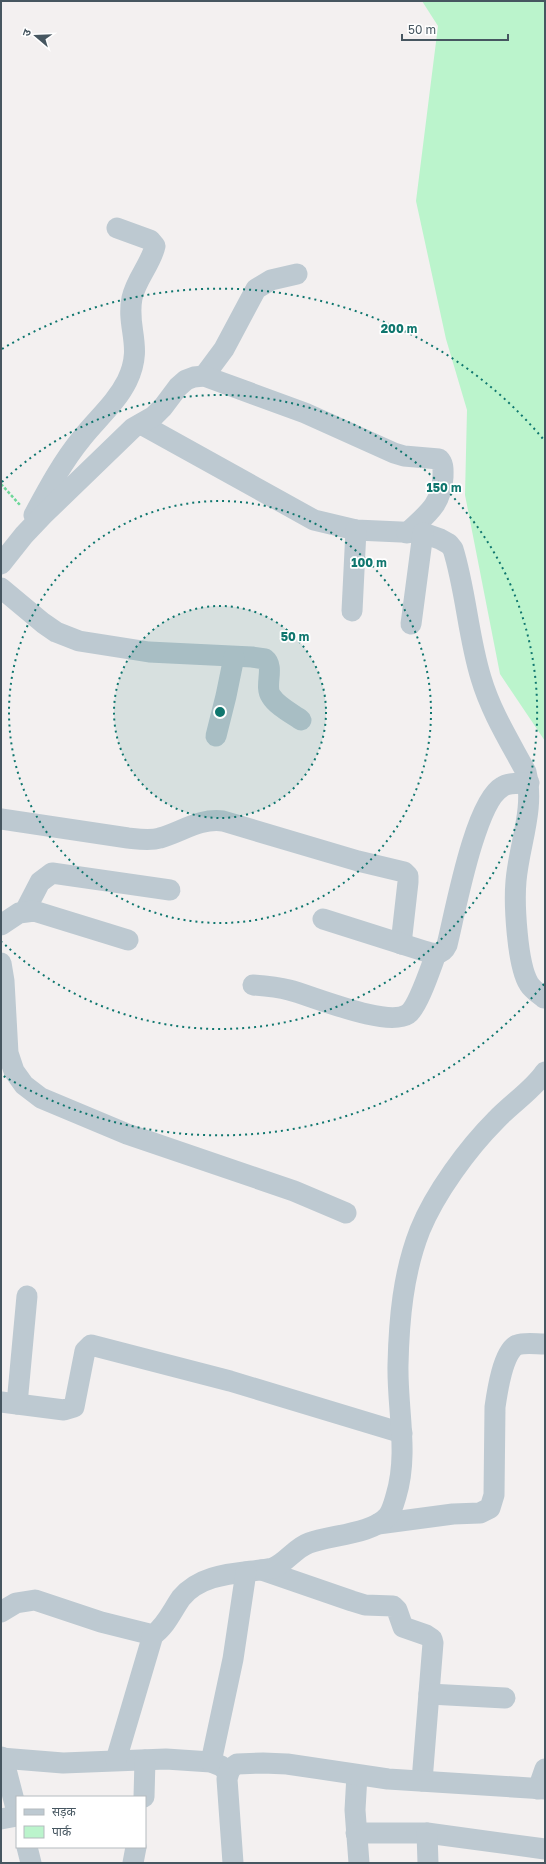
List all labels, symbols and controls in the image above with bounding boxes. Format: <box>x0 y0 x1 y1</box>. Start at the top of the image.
north arrow <box>16 16 56 56</box>
scale bar <box>402 16 508 42</box>
text: 50 m <box>408 22 436 37</box>
text: उ <box>19 27 33 38</box>
text: 200 m <box>381 321 417 336</box>
text: 150 m <box>427 480 461 495</box>
text: 100 m <box>351 555 387 570</box>
text: 50 m <box>281 629 309 644</box>
centre of rings <box>213 705 227 719</box>
legend <box>16 1796 146 1848</box>
text: सड़क <box>52 1804 77 1819</box>
text: पार्क <box>52 1824 72 1839</box>

